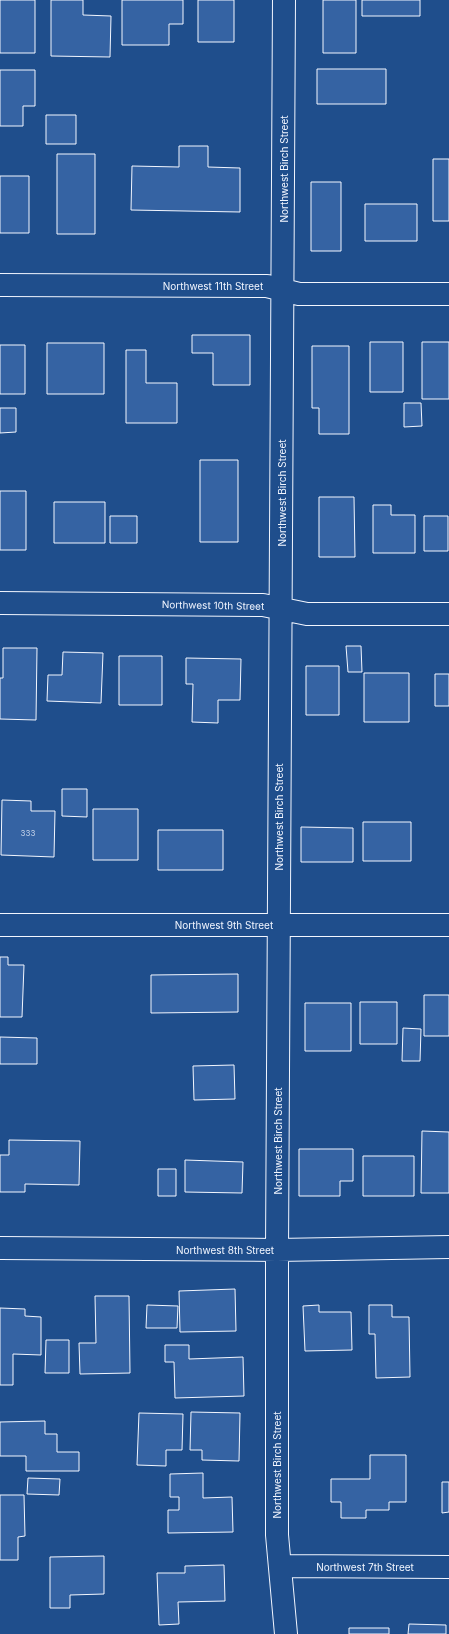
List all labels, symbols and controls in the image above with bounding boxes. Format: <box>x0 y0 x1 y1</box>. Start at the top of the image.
street label: Northwest Birch Street <box>278 115 290 223</box>
street label: Northwest 11th Street <box>163 280 264 292</box>
street label: Northwest Birch Street <box>276 439 288 547</box>
street label: Northwest 10th Street <box>162 598 265 612</box>
street label: Northwest Birch Street <box>273 763 285 871</box>
house number: 333 <box>21 828 35 838</box>
street label: Northwest 9th Street <box>175 919 274 931</box>
street label: Northwest Birch Street <box>272 1087 284 1195</box>
street label: Northwest 8th Street <box>176 1244 275 1256</box>
street label: Northwest Birch Street <box>271 1411 283 1519</box>
street label: Northwest 7th Street <box>316 1561 415 1573</box>

